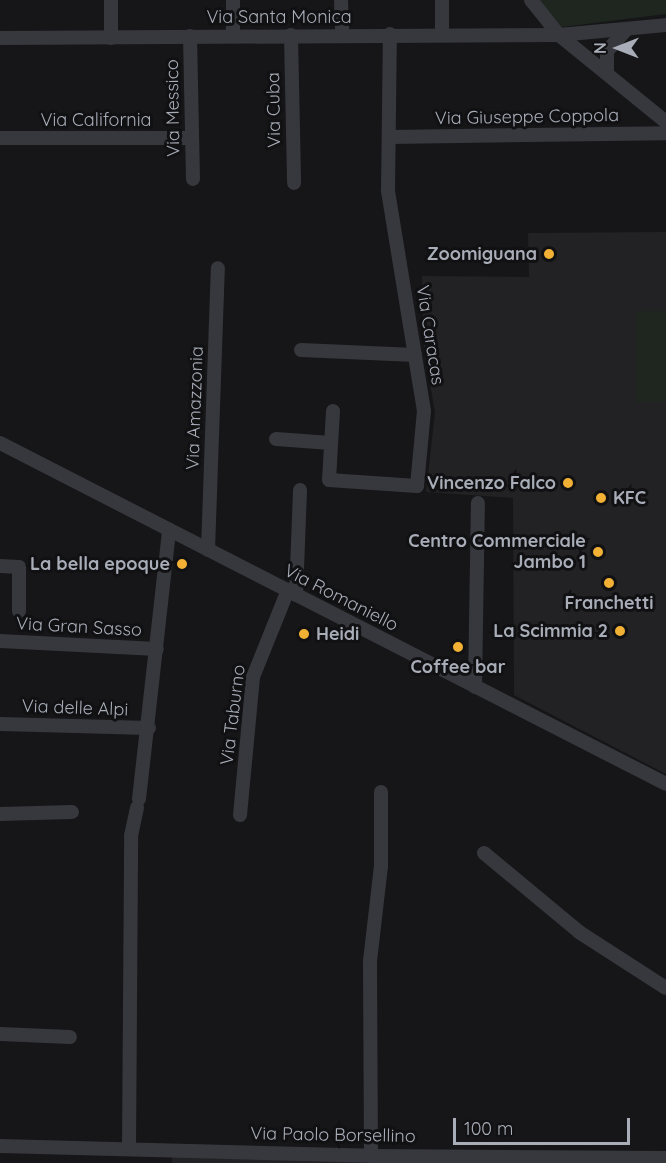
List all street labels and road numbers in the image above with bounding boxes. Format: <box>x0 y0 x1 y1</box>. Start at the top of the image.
street label: Via Santa Monica <box>206 6 352 28</box>
street label: Via Messico <box>161 59 185 157</box>
street label: Via Cuba <box>263 72 285 148</box>
street label: Via Giuseppe Coppola <box>435 105 619 129</box>
street label: Via California <box>40 109 152 131</box>
street label: Via Caracas <box>411 284 449 386</box>
street label: Via Amazzonia <box>182 346 208 470</box>
street label: Via Romaniello <box>280 560 402 636</box>
street label: Via Gran Sasso <box>16 613 142 641</box>
street label: Via Taburno <box>216 664 250 766</box>
street label: Via delle Alpi <box>21 695 129 721</box>
street label: Via Paolo Borsellino <box>250 1123 416 1147</box>

